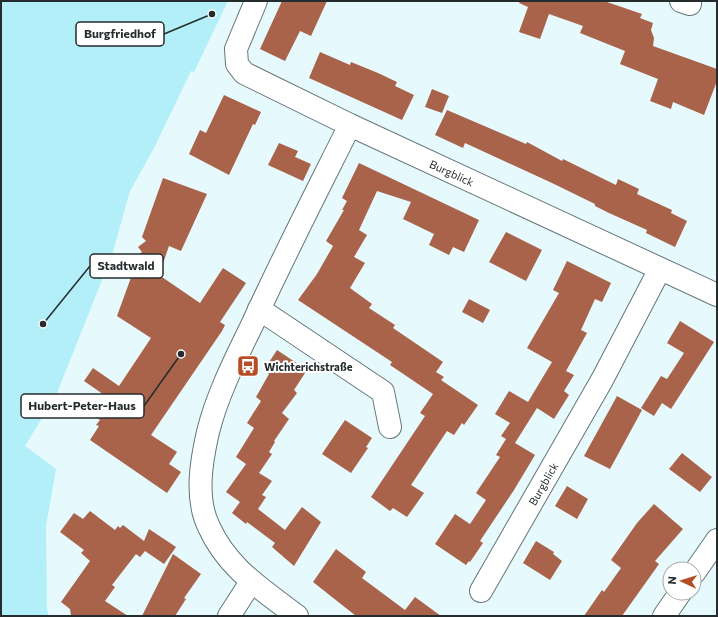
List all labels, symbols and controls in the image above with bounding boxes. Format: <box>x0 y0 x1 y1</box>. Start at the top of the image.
callout: Burgfriedhof <box>76 22 164 46</box>
text: Burgfriedhof <box>84 26 156 40</box>
street label: Burgblick <box>428 156 476 188</box>
callout: Stadtwald <box>90 254 163 278</box>
text: Stadtwald <box>97 258 155 272</box>
bus stop icon: Wichterichstraße <box>235 353 261 379</box>
place label: Wichterichstraße <box>264 360 353 373</box>
callout: Hubert-Peter-Haus <box>21 394 144 418</box>
text: Hubert-Peter-Haus <box>28 398 136 412</box>
street label: Burgblick <box>525 460 560 507</box>
north arrow <box>662 561 702 601</box>
text: N <box>665 576 678 585</box>

